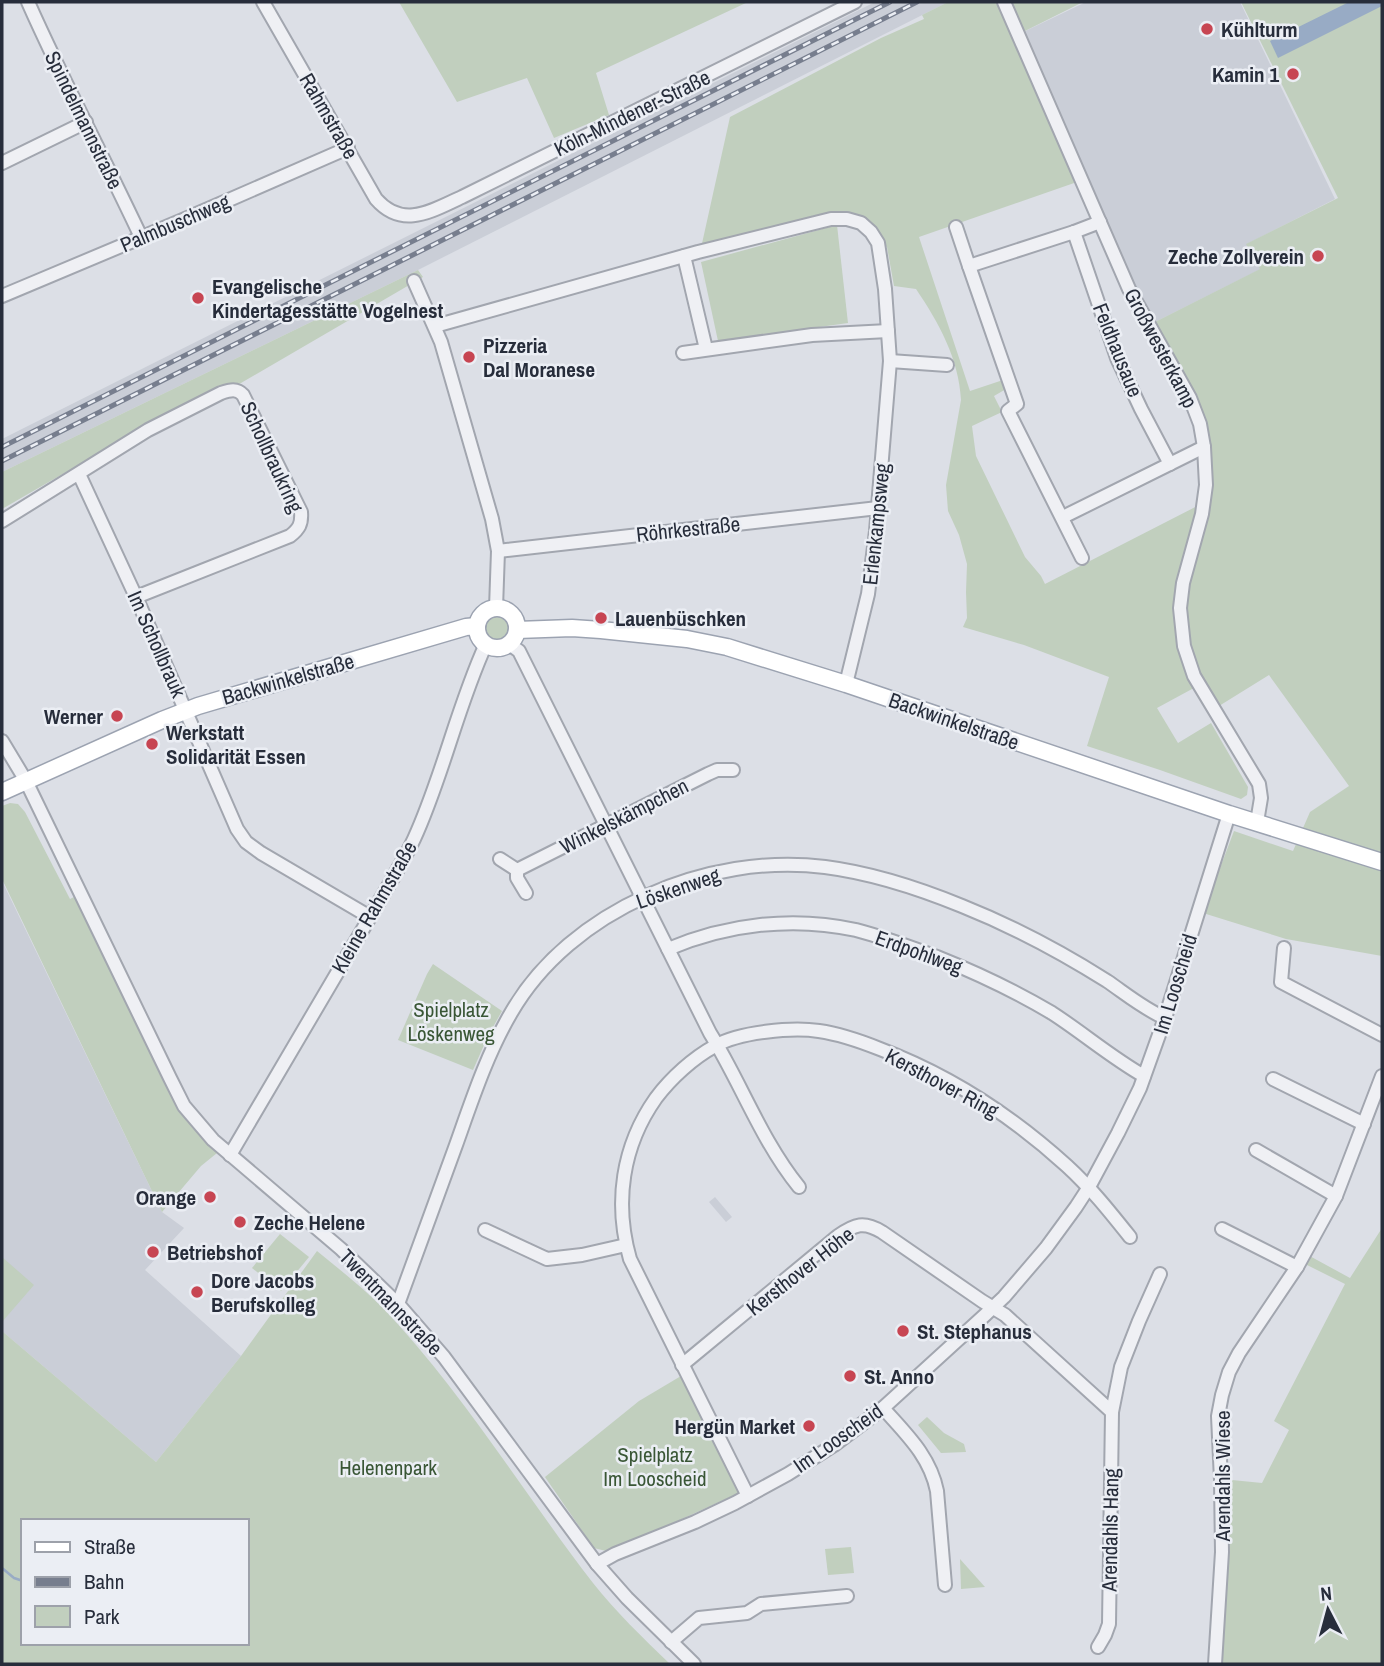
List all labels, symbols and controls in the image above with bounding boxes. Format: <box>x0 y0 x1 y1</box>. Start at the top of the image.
place label: Kühlturm <box>1221 15 1298 44</box>
marker: Kühlturm <box>1199 21 1215 37</box>
street label: Spindelmannstraße <box>38 46 130 194</box>
place label: Kamin 1 <box>1212 60 1279 89</box>
street label: Köln-Mindener-Straße <box>549 63 715 163</box>
marker: Kamin 1 <box>1285 66 1301 82</box>
street label: Rahmstraße <box>293 68 365 164</box>
street label: Palmbuschweg <box>116 187 235 259</box>
place label: Zeche Zollverein <box>1168 242 1304 271</box>
marker: Zeche Zollverein <box>1310 248 1326 264</box>
place label: Evangelische Kindertagesstätte Vogelnest <box>212 272 444 325</box>
street label: Großwesterkamp <box>1117 283 1205 413</box>
marker: Evangelische Kindertagesstätte Vogelnest <box>190 290 206 306</box>
street label: Feldhausaue <box>1086 299 1150 401</box>
place label: Pizzeria Dal Moranese <box>483 331 595 384</box>
marker: Pizzeria Dal Moranese <box>461 349 477 365</box>
street label: Schollbraukring <box>234 397 311 518</box>
street label: Erlenkampsweg <box>855 461 897 586</box>
street label: Röhrkestraße <box>635 509 741 549</box>
street label: Im Schollbrauk <box>121 586 194 702</box>
place label: Lauenbüschken <box>615 604 746 633</box>
marker: Lauenbüschken <box>593 610 609 626</box>
street label: Backwinkelstraße <box>219 646 357 712</box>
street label: Backwinkelstraße <box>885 685 1023 757</box>
place label: Werner <box>44 702 103 731</box>
marker: Werner <box>109 708 125 724</box>
place label: Werkstatt Solidarität Essen <box>166 718 306 771</box>
marker: Werkstatt Solidarität Essen <box>144 736 160 752</box>
street label: Winkelskämpchen <box>555 771 693 861</box>
street label: Kleine Rahmstraße <box>324 836 424 978</box>
street label: Löskenweg <box>632 860 724 916</box>
street label: Erdpohlweg <box>871 923 967 981</box>
street label: Im Looscheid <box>1146 930 1204 1038</box>
park label: Spielplatz Löskenweg <box>407 995 495 1048</box>
street label: Kersthover Ring <box>880 1041 1004 1125</box>
place label: Orange <box>136 1183 196 1212</box>
marker: Orange <box>202 1189 218 1205</box>
place label: Zeche Helene <box>254 1208 365 1237</box>
marker: Zeche Helene <box>232 1214 248 1230</box>
street label: Kersthover Höhe <box>740 1220 860 1322</box>
place label: Betriebshof <box>167 1238 263 1267</box>
street label: Twentmannstraße <box>333 1242 449 1362</box>
marker: Betriebshof <box>145 1244 161 1260</box>
place label: Dore Jacobs Berufskolleg <box>211 1266 316 1319</box>
marker: Dore Jacobs Berufskolleg <box>189 1284 205 1300</box>
place label: St. Stephanus <box>917 1317 1032 1346</box>
marker: St. Stephanus <box>895 1323 911 1339</box>
place label: St. Anno <box>864 1362 934 1391</box>
marker: St. Anno <box>842 1368 858 1384</box>
street label: Im Looscheid <box>787 1396 889 1480</box>
street label: Arendahls Wiese <box>1208 1410 1237 1543</box>
place label: Hergün Market <box>674 1412 795 1441</box>
marker: Hergün Market <box>801 1418 817 1434</box>
park label: Spielplatz Im Looscheid <box>603 1440 707 1493</box>
park label: Helenenpark <box>339 1453 437 1482</box>
street label: Arendahls Hang <box>1094 1468 1126 1593</box>
legend <box>21 1519 248 1645</box>
text: Straße <box>84 1532 136 1561</box>
text: Bahn <box>84 1567 124 1596</box>
north arrow <box>1293 1575 1363 1645</box>
text: N <box>1319 1580 1333 1607</box>
text: Park <box>84 1602 120 1631</box>

